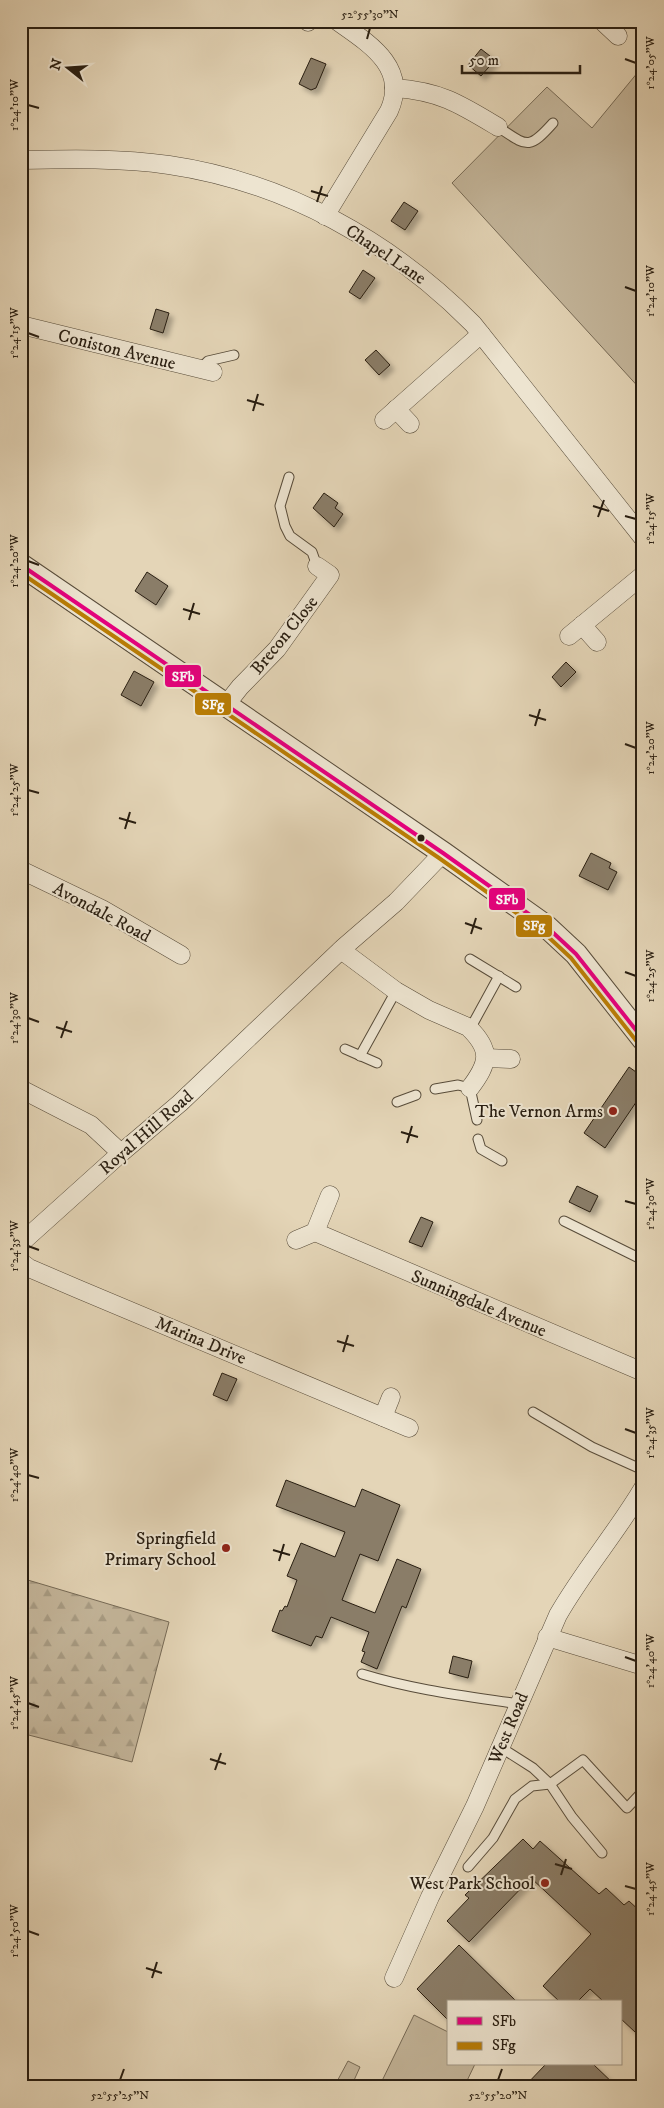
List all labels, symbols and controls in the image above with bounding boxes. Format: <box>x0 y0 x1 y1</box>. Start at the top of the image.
text: 52°55'30"N <box>341 7 399 22</box>
text: 1°24'05"W <box>643 35 658 90</box>
north arrow <box>42 42 92 92</box>
scale bar <box>462 42 579 74</box>
text: 50 m <box>469 51 499 70</box>
text: N <box>46 56 67 73</box>
text: 1°24'10"W <box>7 78 22 131</box>
street label: Chapel Lane <box>341 220 430 290</box>
text: 1°24'10"W <box>643 264 658 317</box>
text: 1°24'15"W <box>7 306 22 359</box>
street label: Coniston Avenue <box>56 325 178 375</box>
text: 1°24'15"W <box>643 492 658 545</box>
text: 1°24'20"W <box>7 533 22 588</box>
street label: Brecon Close <box>246 592 323 679</box>
line badge: SFb <box>164 664 202 688</box>
text: SFb <box>172 668 195 686</box>
line badge: SFg <box>194 692 232 716</box>
text: SFg <box>202 696 225 714</box>
text: 1°24'20"W <box>643 720 658 775</box>
text: 1°24'25"W <box>7 763 22 816</box>
unlabelled marker <box>416 833 426 843</box>
street label: Avondale Road <box>49 878 154 948</box>
line badge: SFb <box>488 887 526 911</box>
text: SFb <box>496 891 519 909</box>
line badge: SFg <box>515 914 553 938</box>
text: SFg <box>523 917 546 935</box>
text: 1°24'25"W <box>643 949 658 1002</box>
text: 1°24'30"W <box>7 991 22 1044</box>
street label: Royal Hill Road <box>95 1086 198 1180</box>
place label: The Vernon Arms <box>475 1101 603 1123</box>
marker: The Vernon Arms <box>607 1105 619 1117</box>
text: 1°24'30"W <box>643 1177 658 1230</box>
text: 1°24'35"W <box>7 1219 22 1272</box>
street label: Sunningdale Avenue <box>408 1265 550 1342</box>
street label: Marina Drive <box>152 1312 249 1370</box>
text: 1°24'35"W <box>643 1406 658 1459</box>
text: 1°24'40"W <box>7 1447 22 1502</box>
place label: Springfield Primary School <box>105 1528 217 1571</box>
marker: Springfield Primary School <box>220 1542 232 1554</box>
text: 1°24'40"W <box>643 1633 658 1688</box>
text: 1°24'45"W <box>7 1675 22 1730</box>
street label: West Road <box>484 1689 534 1769</box>
text: 1°24'45"W <box>643 1861 658 1916</box>
place label: West Park School <box>408 1873 536 1895</box>
marker: West Park School <box>539 1877 551 1889</box>
text: 1°24'50"W <box>7 1903 22 1958</box>
legend <box>447 2000 622 2066</box>
text: SFb <box>492 2012 516 2031</box>
text: SFg <box>492 2036 516 2055</box>
text: 52°55'25"N <box>91 2088 149 2103</box>
text: 52°55'20"N <box>469 2088 528 2103</box>

